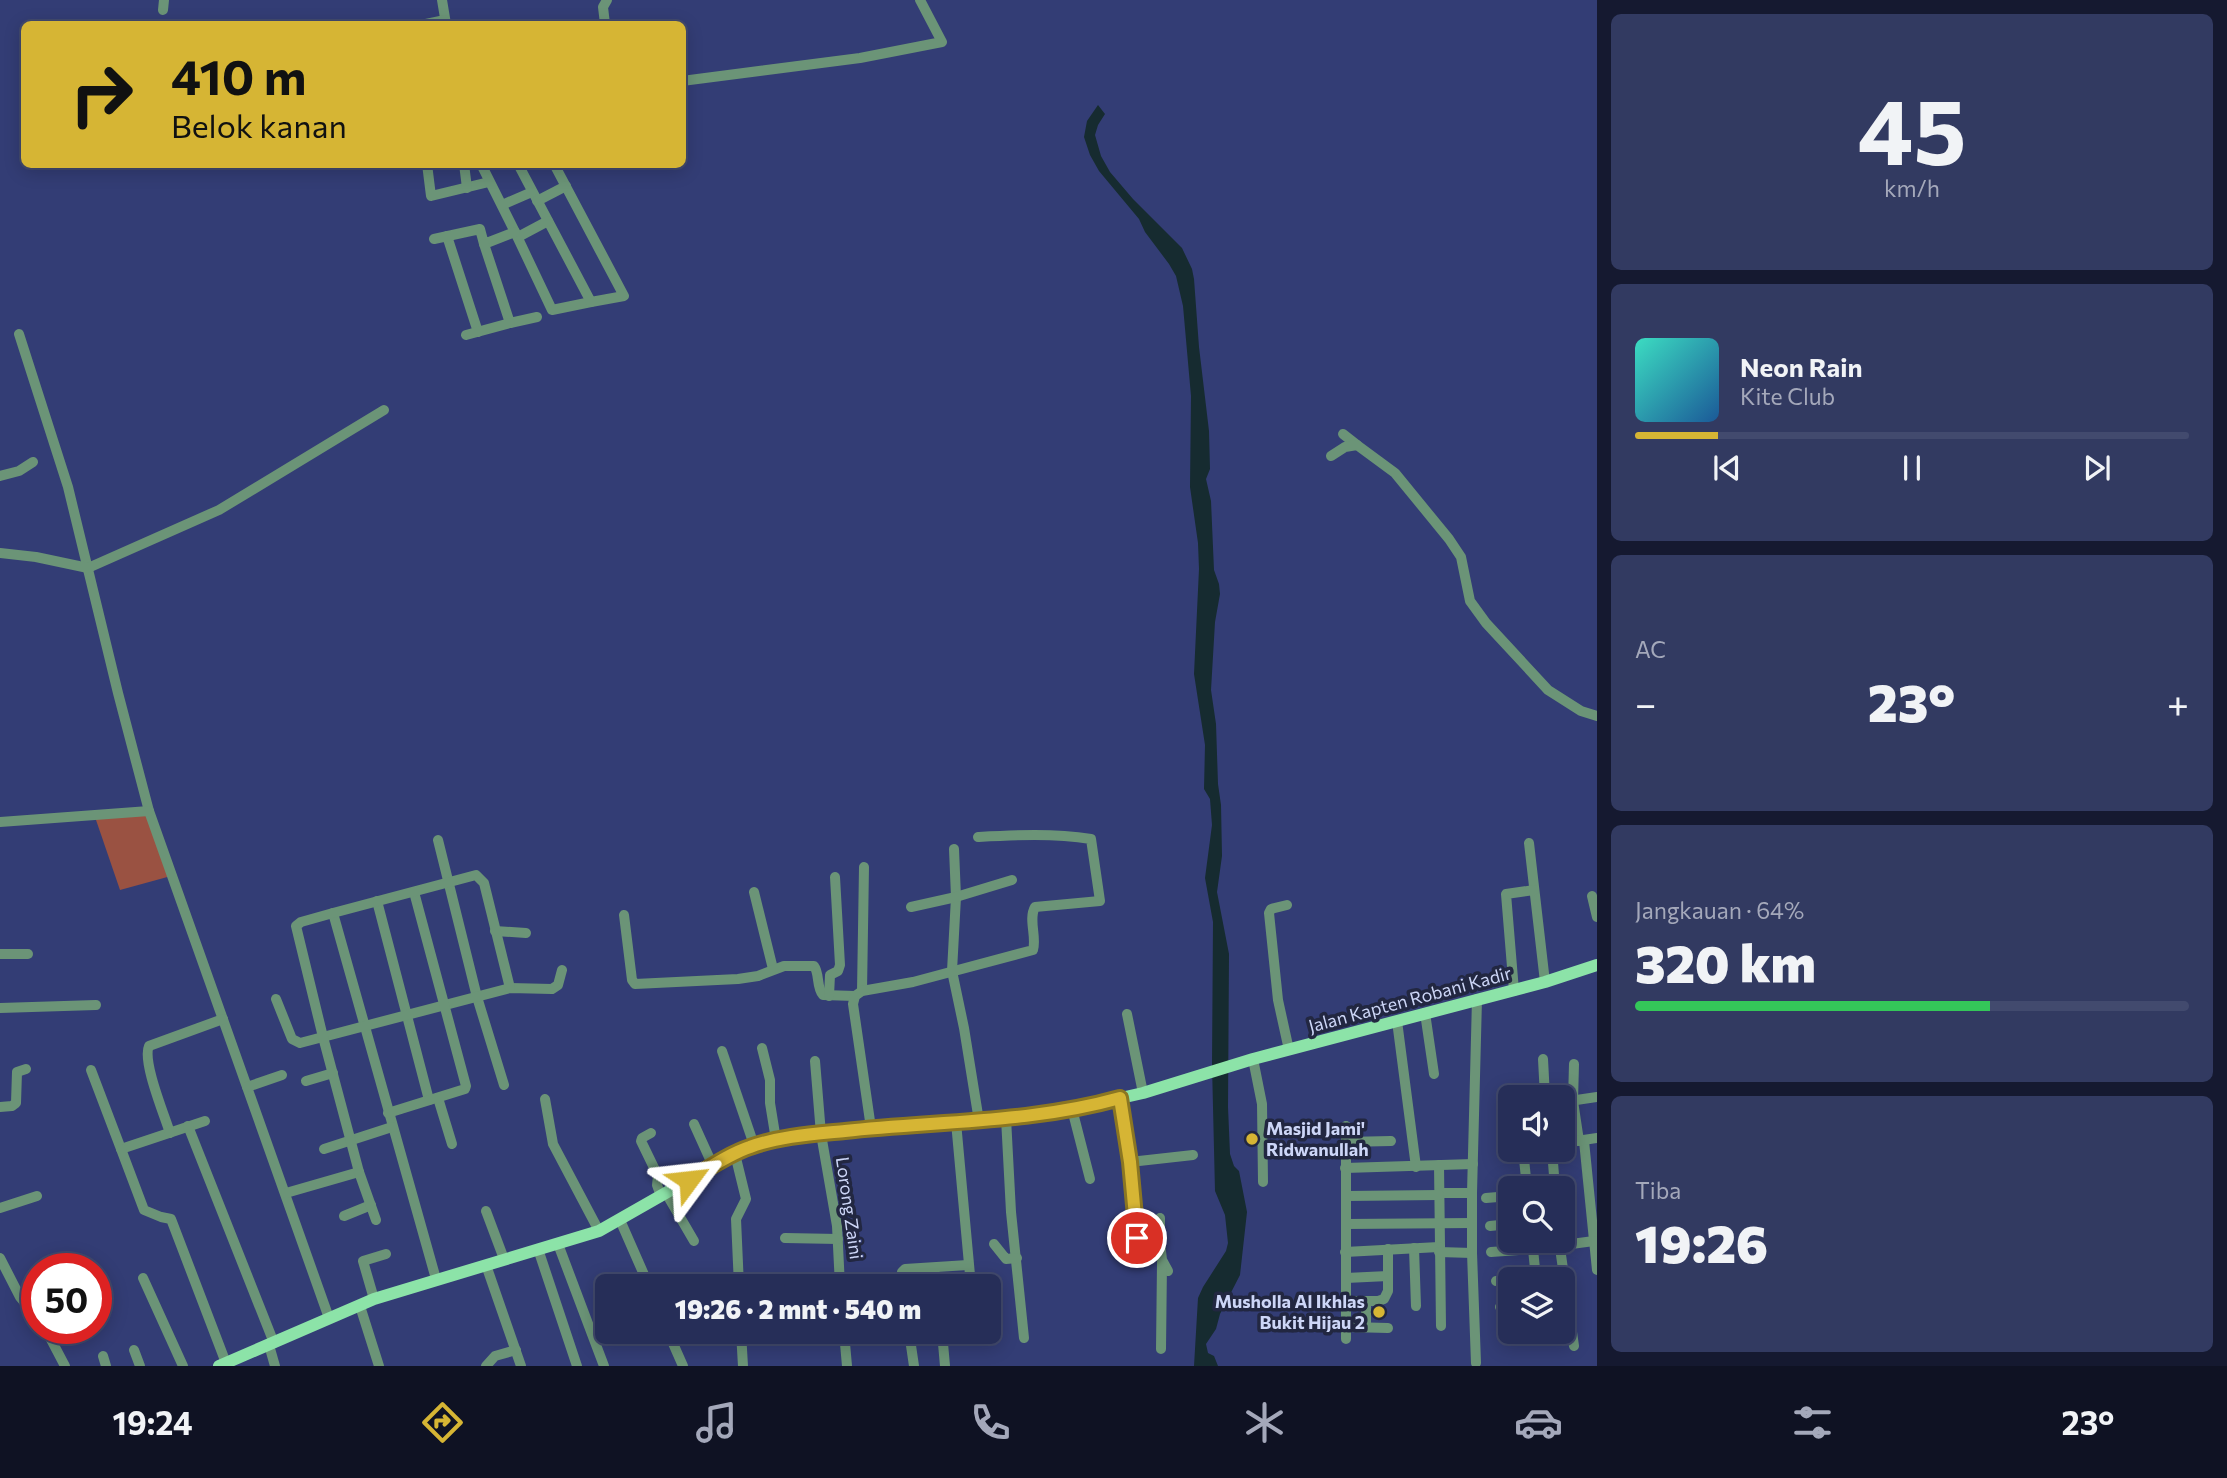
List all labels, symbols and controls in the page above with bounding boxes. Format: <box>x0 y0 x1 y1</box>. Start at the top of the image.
text: 410 m <box>171 45 306 105</box>
icon: right <box>56 49 147 140</box>
text: 45 <box>1858 72 1966 184</box>
text: Belok kanan <box>171 105 347 145</box>
text: km/h <box>1884 174 1940 202</box>
text: Neon Rain <box>1740 351 1863 382</box>
text: Kite Club <box>1740 382 1835 410</box>
icon: previous <box>1708 449 1746 487</box>
icon: pause <box>1893 449 1931 487</box>
icon: next <box>2078 449 2116 487</box>
text: AC <box>1635 635 1666 663</box>
text: 23° <box>1868 669 1955 733</box>
text: − <box>1635 679 1657 726</box>
text: + <box>2167 679 2189 726</box>
text: Jangkauan · 64% <box>1635 896 1804 924</box>
text: 320 km <box>1635 930 1816 994</box>
street label: Jalan Kapten Robani Kadir <box>1306 961 1514 1037</box>
map controls <box>1498 1085 1575 1344</box>
button: sound <box>1498 1085 1575 1162</box>
place label: Masjid Jami' Ridwanullah <box>1266 1117 1369 1160</box>
marker: Masjid Jami' Ridwanullah <box>1244 1131 1260 1147</box>
position arrow <box>652 1143 726 1217</box>
street label: Lorong Zaini <box>832 1155 868 1261</box>
button: search <box>1498 1176 1575 1253</box>
text: Tiba <box>1635 1176 1681 1204</box>
pin <box>1107 1208 1167 1268</box>
text: 19:26 <box>1635 1210 1768 1274</box>
icon: arrive <box>1118 1219 1156 1257</box>
speed limit sign: 50 <box>21 1253 112 1344</box>
button: layers <box>1498 1267 1575 1344</box>
place label: Musholla Al Ikhlas Bukit Hijau 2 <box>1215 1290 1365 1333</box>
text: 19:26 · 2 mnt · 540 m <box>675 1293 921 1324</box>
marker: Musholla Al Ikhlas Bukit Hijau 2 <box>1371 1304 1387 1320</box>
icon: directions <box>418 1398 467 1447</box>
icon: music <box>692 1398 741 1447</box>
icon: phone <box>966 1398 1015 1447</box>
icon: climate <box>1240 1398 1289 1447</box>
icon: car <box>1514 1398 1563 1447</box>
icon: filters <box>1788 1398 1837 1447</box>
text: 19:24 <box>113 1402 193 1442</box>
text: 23° <box>2062 1402 2114 1442</box>

